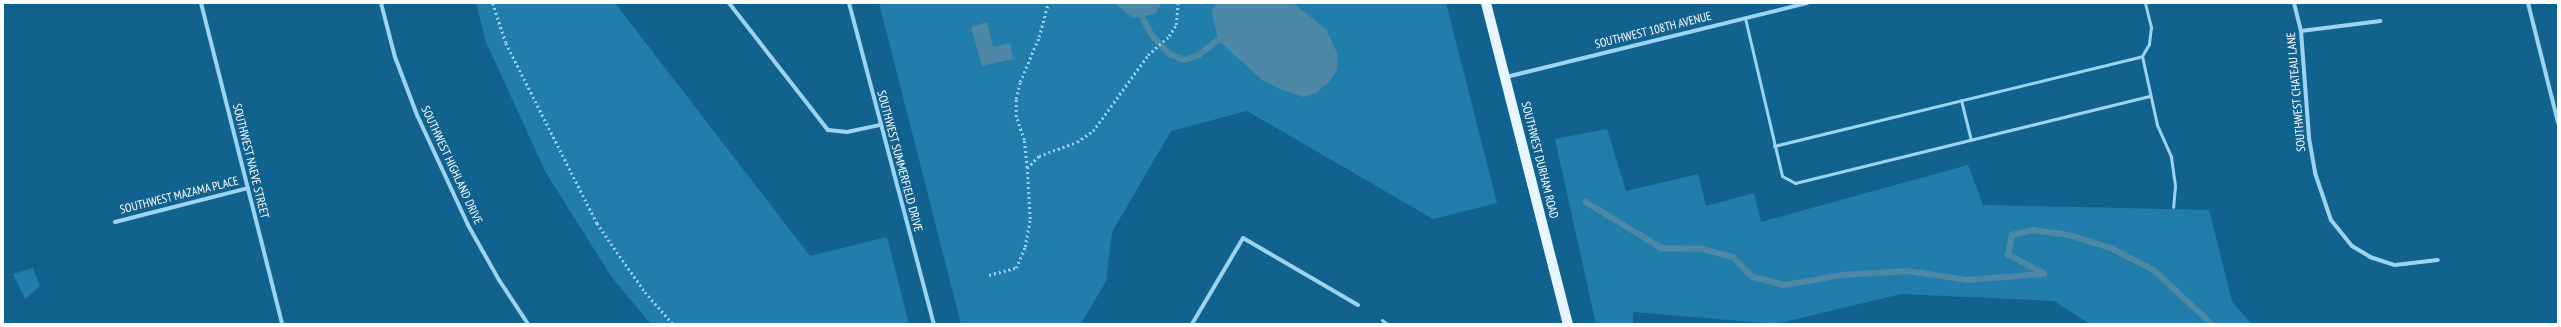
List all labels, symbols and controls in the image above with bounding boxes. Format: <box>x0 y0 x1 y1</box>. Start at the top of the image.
street label: SOUTHWEST 108TH AVENUE <box>1593 8 1713 52</box>
street label: SOUTHWEST CHATEAU LANE <box>2284 31 2308 153</box>
street label: SOUTHWEST SUMMERFIELD DRIVE <box>874 89 926 233</box>
street label: SOUTHWEST DURHAM ROAD <box>1518 100 1562 220</box>
street label: SOUTHWEST NAEVE STREET <box>230 102 272 220</box>
street label: SOUTHWEST HIGHLAND DRIVE <box>418 103 486 227</box>
street label: SOUTHWEST MAZAMA PLACE <box>118 173 240 217</box>

